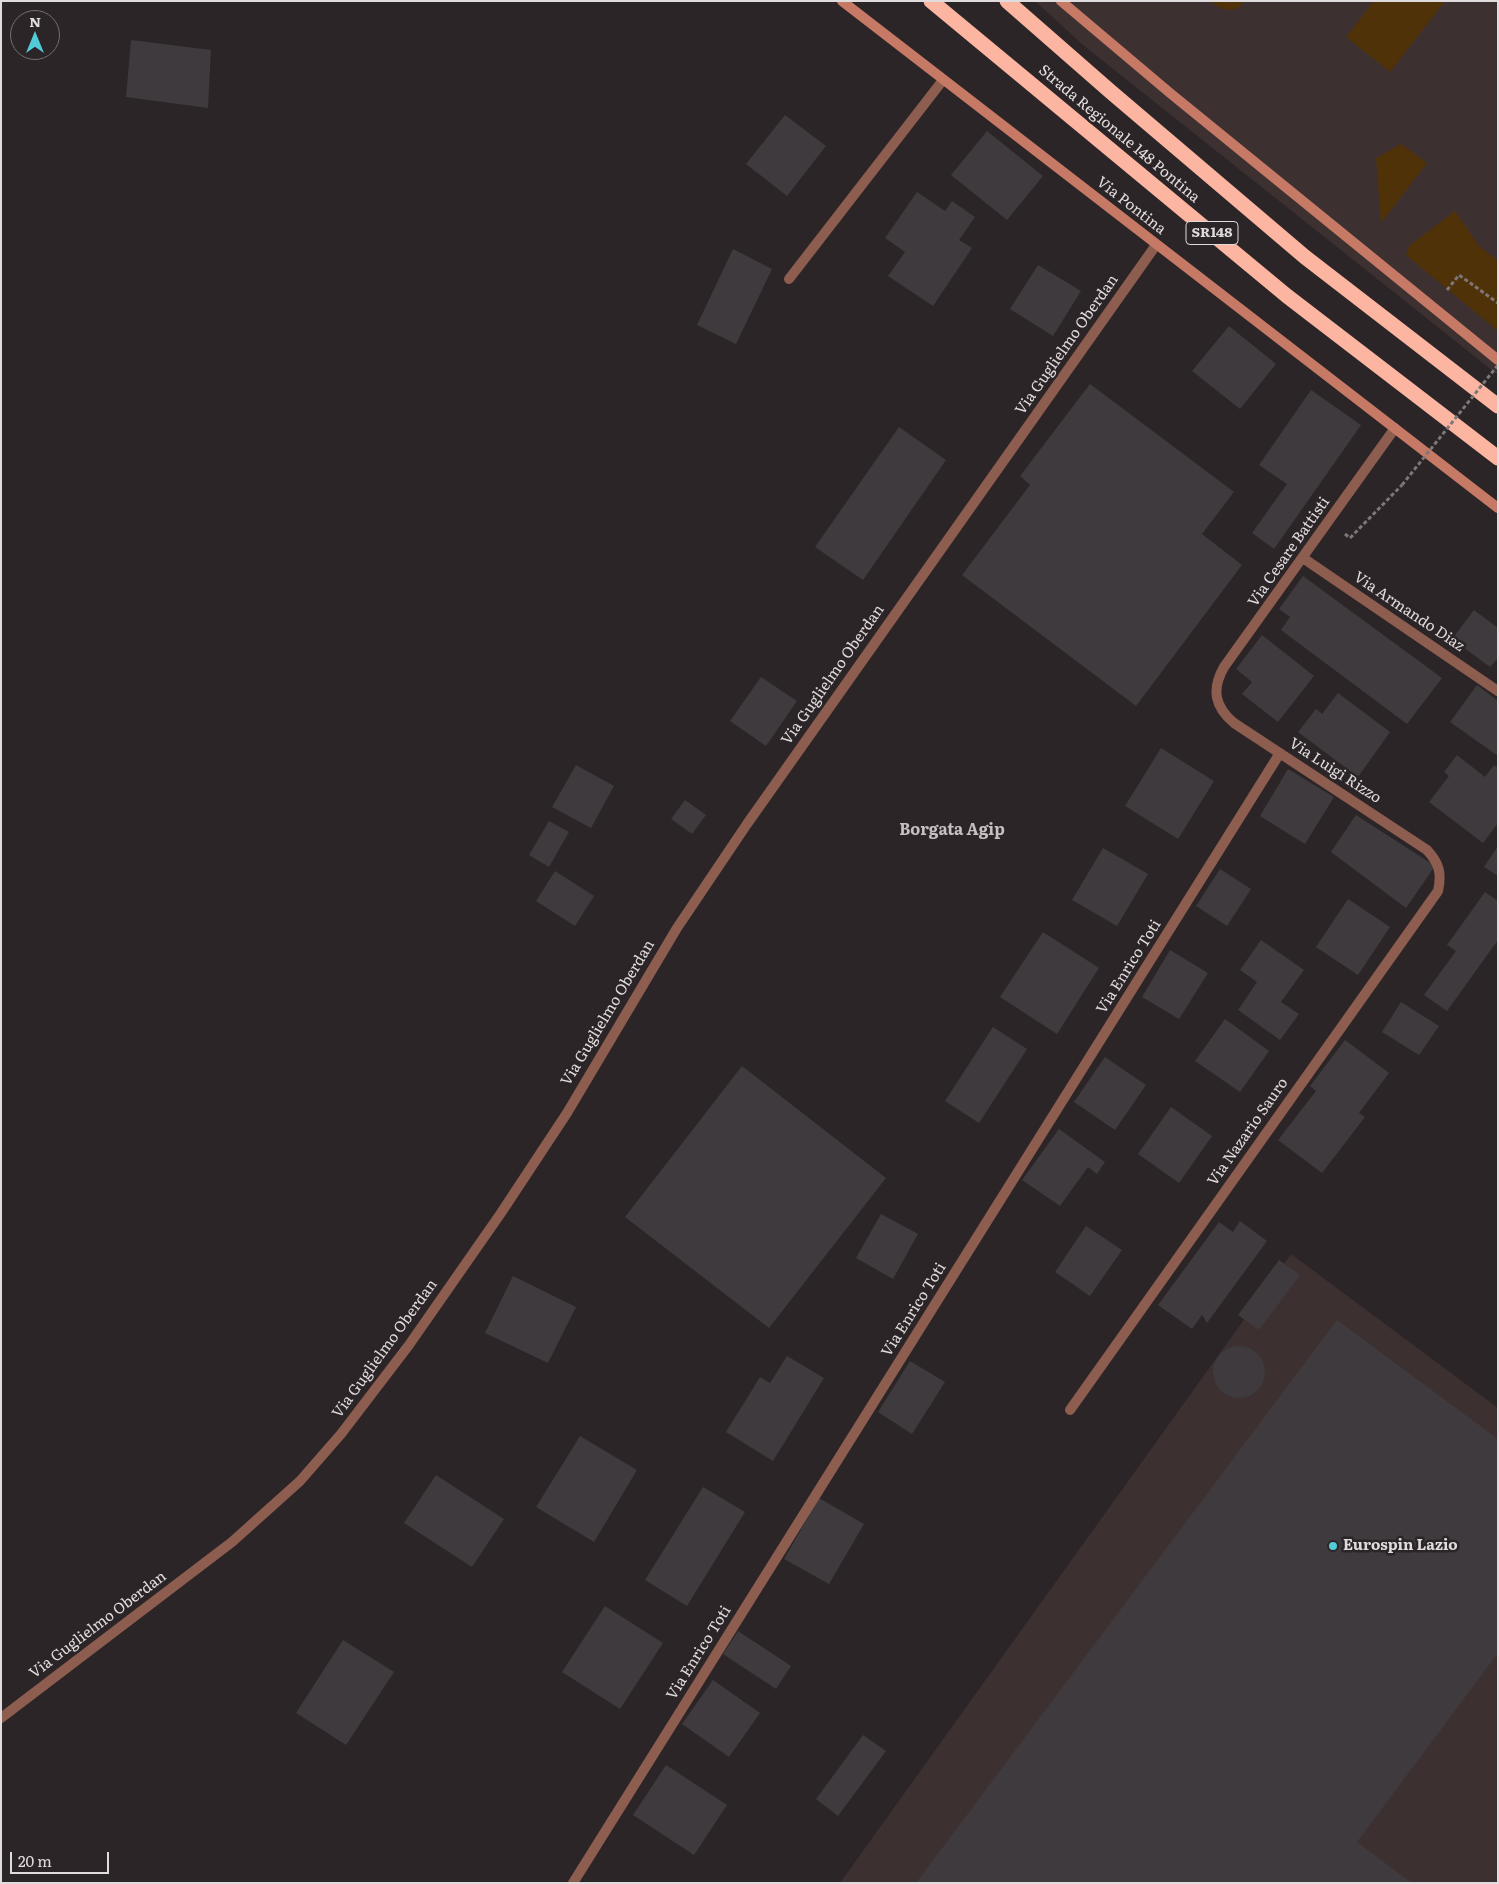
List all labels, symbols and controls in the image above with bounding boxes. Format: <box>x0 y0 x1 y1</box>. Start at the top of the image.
north arrow <box>10 10 60 60</box>
text: N <box>29 11 41 31</box>
street label: Strada Regionale 148 Pontina <box>1035 61 1203 207</box>
street label: Via Pontina <box>1093 173 1169 239</box>
road number: SR148 <box>1186 222 1238 244</box>
street label: Via Guglielmo Oberdan <box>1012 272 1122 418</box>
street label: Via Cesare Battisti <box>1244 494 1334 610</box>
street label: Via Armando Diaz <box>1350 568 1468 656</box>
street label: Via Guglielmo Oberdan <box>778 602 888 748</box>
street label: Via Luigi Rizzo <box>1286 735 1384 807</box>
district label: Borgata Agip <box>899 820 1005 840</box>
street label: Via Enrico Toti <box>1093 917 1165 1017</box>
street label: Via Guglielmo Oberdan <box>557 937 659 1089</box>
street label: Via Nazario Sauro <box>1204 1075 1292 1189</box>
street label: Via Enrico Toti <box>878 1260 950 1360</box>
street label: Via Guglielmo Oberdan <box>329 1276 441 1422</box>
place label: Eurospin Lazio <box>1343 1537 1458 1555</box>
marker: Eurospin Lazio <box>1327 1540 1339 1552</box>
street label: Via Guglielmo Oberdan <box>26 1568 170 1682</box>
street label: Via Enrico Toti <box>663 1603 735 1703</box>
scale bar <box>12 1842 111 1874</box>
text: 20 m <box>18 1849 52 1872</box>

